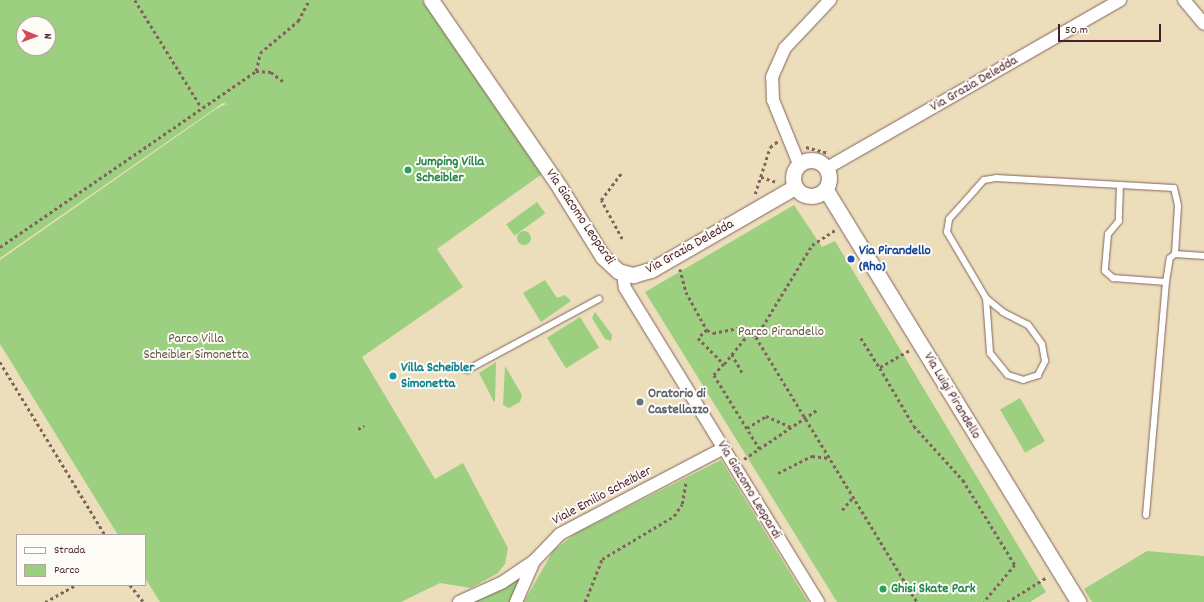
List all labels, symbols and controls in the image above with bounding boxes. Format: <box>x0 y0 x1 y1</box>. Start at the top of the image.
north arrow <box>16 16 56 56</box>
scale bar <box>1060 16 1163 42</box>
text: 50 m <box>1065 22 1088 39</box>
text: N <box>39 33 55 39</box>
street label: Via Grazia Deledda <box>927 52 1021 116</box>
place label: Jumping Villa Scheibler <box>416 154 484 186</box>
marker: Jumping Villa Scheibler <box>403 165 413 175</box>
street label: Via Giacomo Leopardi <box>542 166 618 268</box>
street label: Via Grazia Deledda <box>643 216 737 278</box>
place label: Via Pirandello (Rho) <box>859 243 931 276</box>
marker: Via Pirandello (Rho) <box>846 254 856 264</box>
park label: Parco Pirandello <box>738 324 824 340</box>
park label: Parco Villa Scheibler Simonetta <box>144 331 248 364</box>
street label: Via Luigi Pirandello <box>920 350 984 442</box>
place label: Villa Scheibler Simonetta <box>401 360 474 392</box>
marker: Villa Scheibler Simonetta <box>388 371 398 381</box>
place label: Oratorio di Castellazzo <box>648 386 709 418</box>
marker: Oratorio di Castellazzo <box>635 397 645 407</box>
street label: Via Giacomo Leopardi <box>713 438 785 542</box>
street label: Viale Emilio Scheibler <box>549 463 655 529</box>
legend <box>16 534 146 586</box>
text: Strada <box>54 542 85 559</box>
text: Parco <box>54 562 80 579</box>
place label: Ghisi Skate Park <box>891 581 976 597</box>
marker: Ghisi Skate Park <box>878 584 888 594</box>

